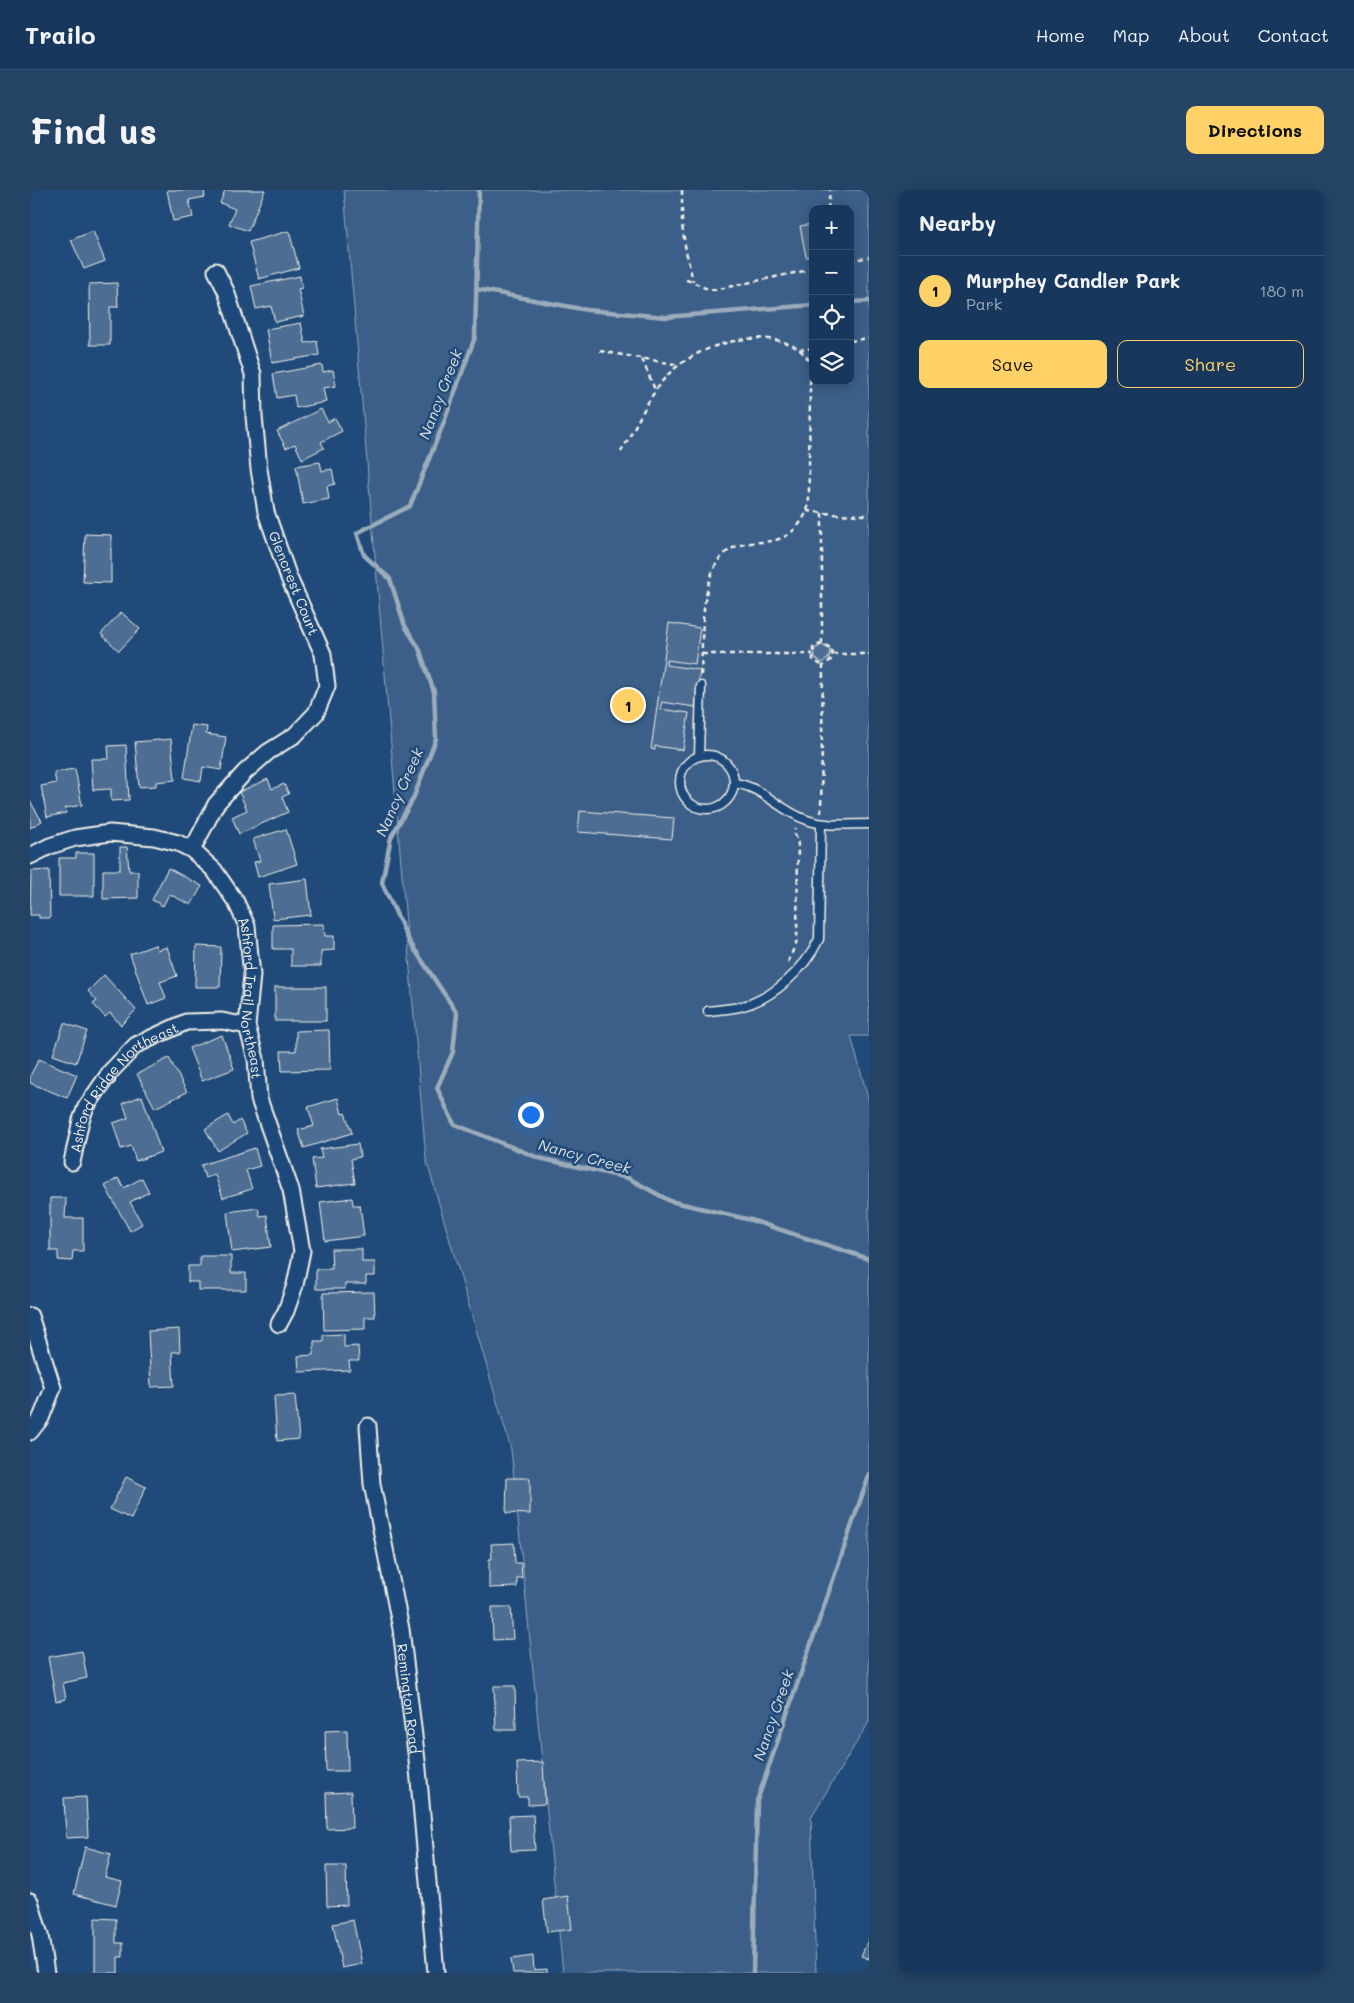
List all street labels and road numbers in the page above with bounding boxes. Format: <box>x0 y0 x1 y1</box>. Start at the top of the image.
street label: Glencrest Court <box>264 528 324 638</box>
street label: Ashford Trail Northeast <box>234 913 267 1080</box>
street label: Ashford Ridge Northeast <box>65 1017 181 1154</box>
street label: Remington Road <box>393 1642 426 1755</box>

